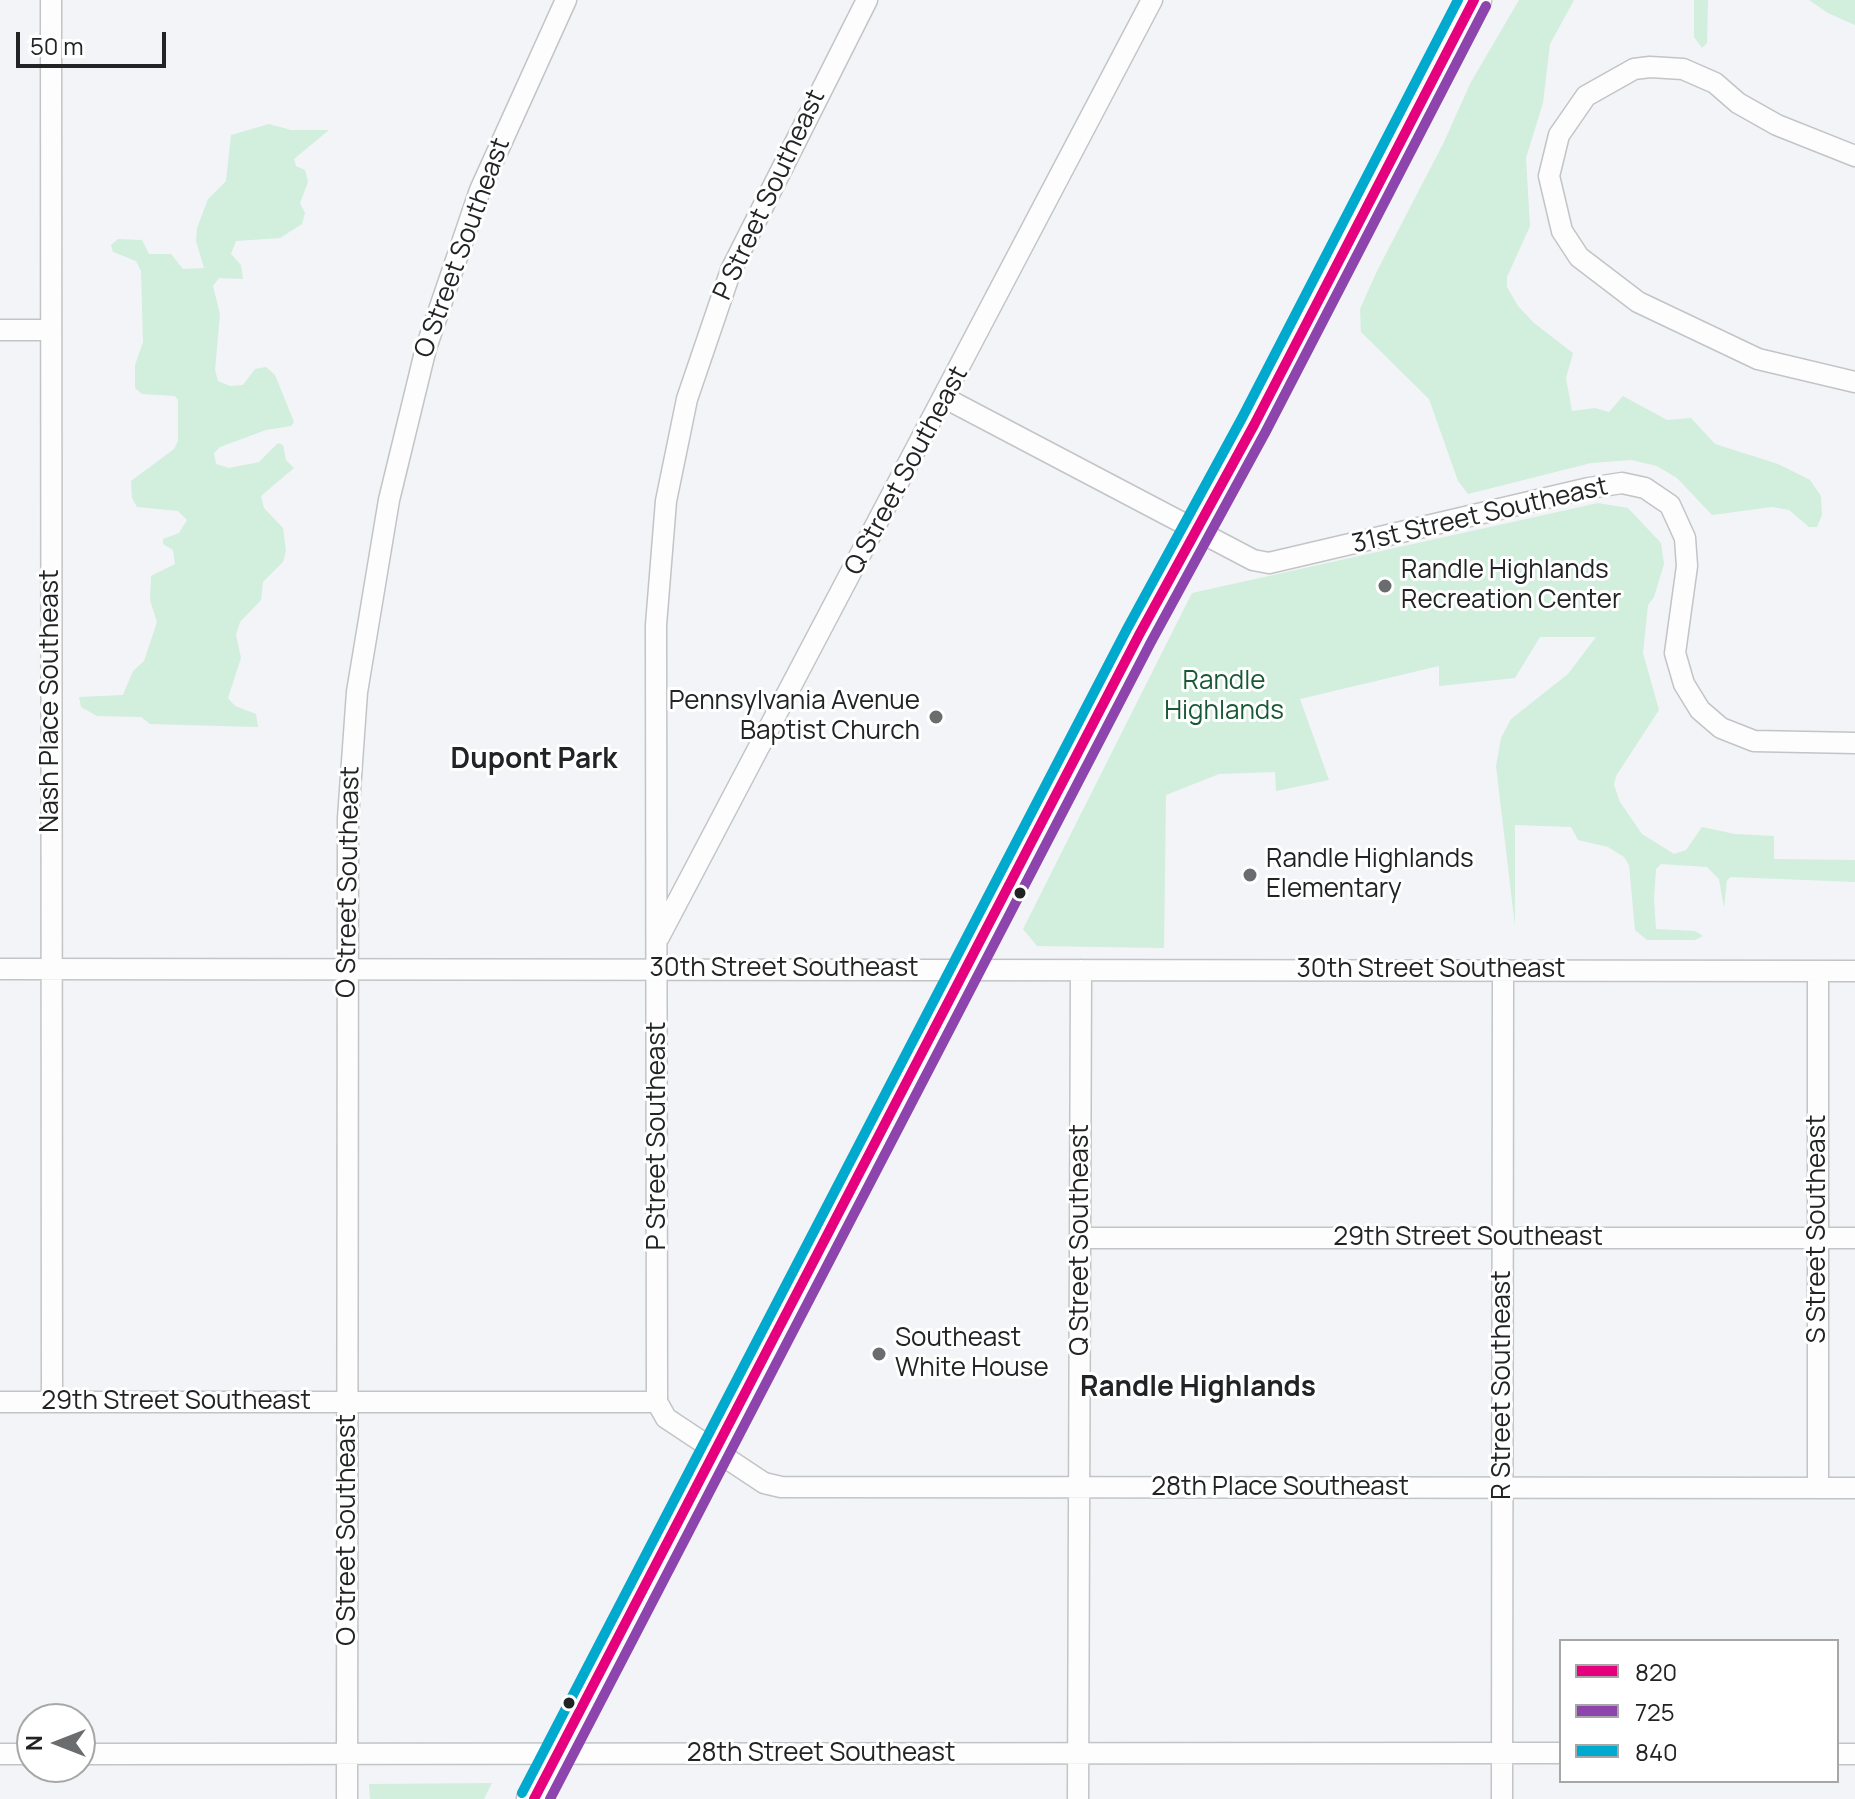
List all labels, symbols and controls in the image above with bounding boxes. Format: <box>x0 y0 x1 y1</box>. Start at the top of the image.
scale bar <box>20 16 170 66</box>
text: 50 m <box>30 29 84 62</box>
street label: P Street Southeast <box>708 85 832 305</box>
street label: O Street Southeast <box>409 134 517 362</box>
street label: Q Street Southeast <box>839 361 975 581</box>
street label: 31st Street Southeast <box>1349 471 1611 561</box>
place label: Randle Highlands Recreation Center <box>1401 555 1621 616</box>
street label: Nash Place Southeast <box>35 569 67 833</box>
marker: Randle Highlands Recreation Center <box>1376 577 1394 595</box>
park label: Randle Highlands <box>1164 666 1284 728</box>
place label: Pennsylvania Avenue Baptist Church <box>669 686 920 748</box>
marker: Pennsylvania Avenue Baptist Church <box>927 708 945 726</box>
district label: Dupont Park <box>451 743 617 777</box>
street label: O Street Southeast <box>331 766 367 998</box>
place label: Randle Highlands Elementary <box>1266 844 1474 906</box>
marker: Randle Highlands Elementary <box>1241 866 1259 884</box>
unlabelled marker <box>1012 885 1028 901</box>
street label: 30th Street Southeast <box>649 953 919 985</box>
street label: 30th Street Southeast <box>1296 954 1566 986</box>
street label: P Street Southeast <box>642 1022 674 1250</box>
street label: S Street Southeast <box>1802 1115 1834 1343</box>
street label: Q Street Southeast <box>1065 1124 1097 1356</box>
street label: 29th Street Southeast <box>1333 1222 1603 1254</box>
street label: R Street Southeast <box>1487 1270 1519 1500</box>
place label: Southeast White House <box>895 1323 1049 1384</box>
marker: Southeast White House <box>870 1345 888 1363</box>
district label: Randle Highlands <box>1080 1371 1316 1405</box>
street label: 29th Street Southeast <box>41 1386 311 1418</box>
street label: O Street Southeast <box>332 1414 364 1646</box>
street label: 28th Place Southeast <box>1151 1472 1409 1504</box>
legend <box>1559 1639 1839 1783</box>
text: 820 <box>1635 1655 1677 1688</box>
unlabelled marker <box>561 1695 577 1711</box>
text: 725 <box>1635 1695 1675 1728</box>
north arrow <box>16 1703 96 1783</box>
text: N <box>19 1735 49 1751</box>
text: 840 <box>1635 1735 1678 1768</box>
street label: 28th Street Southeast <box>687 1738 955 1770</box>

